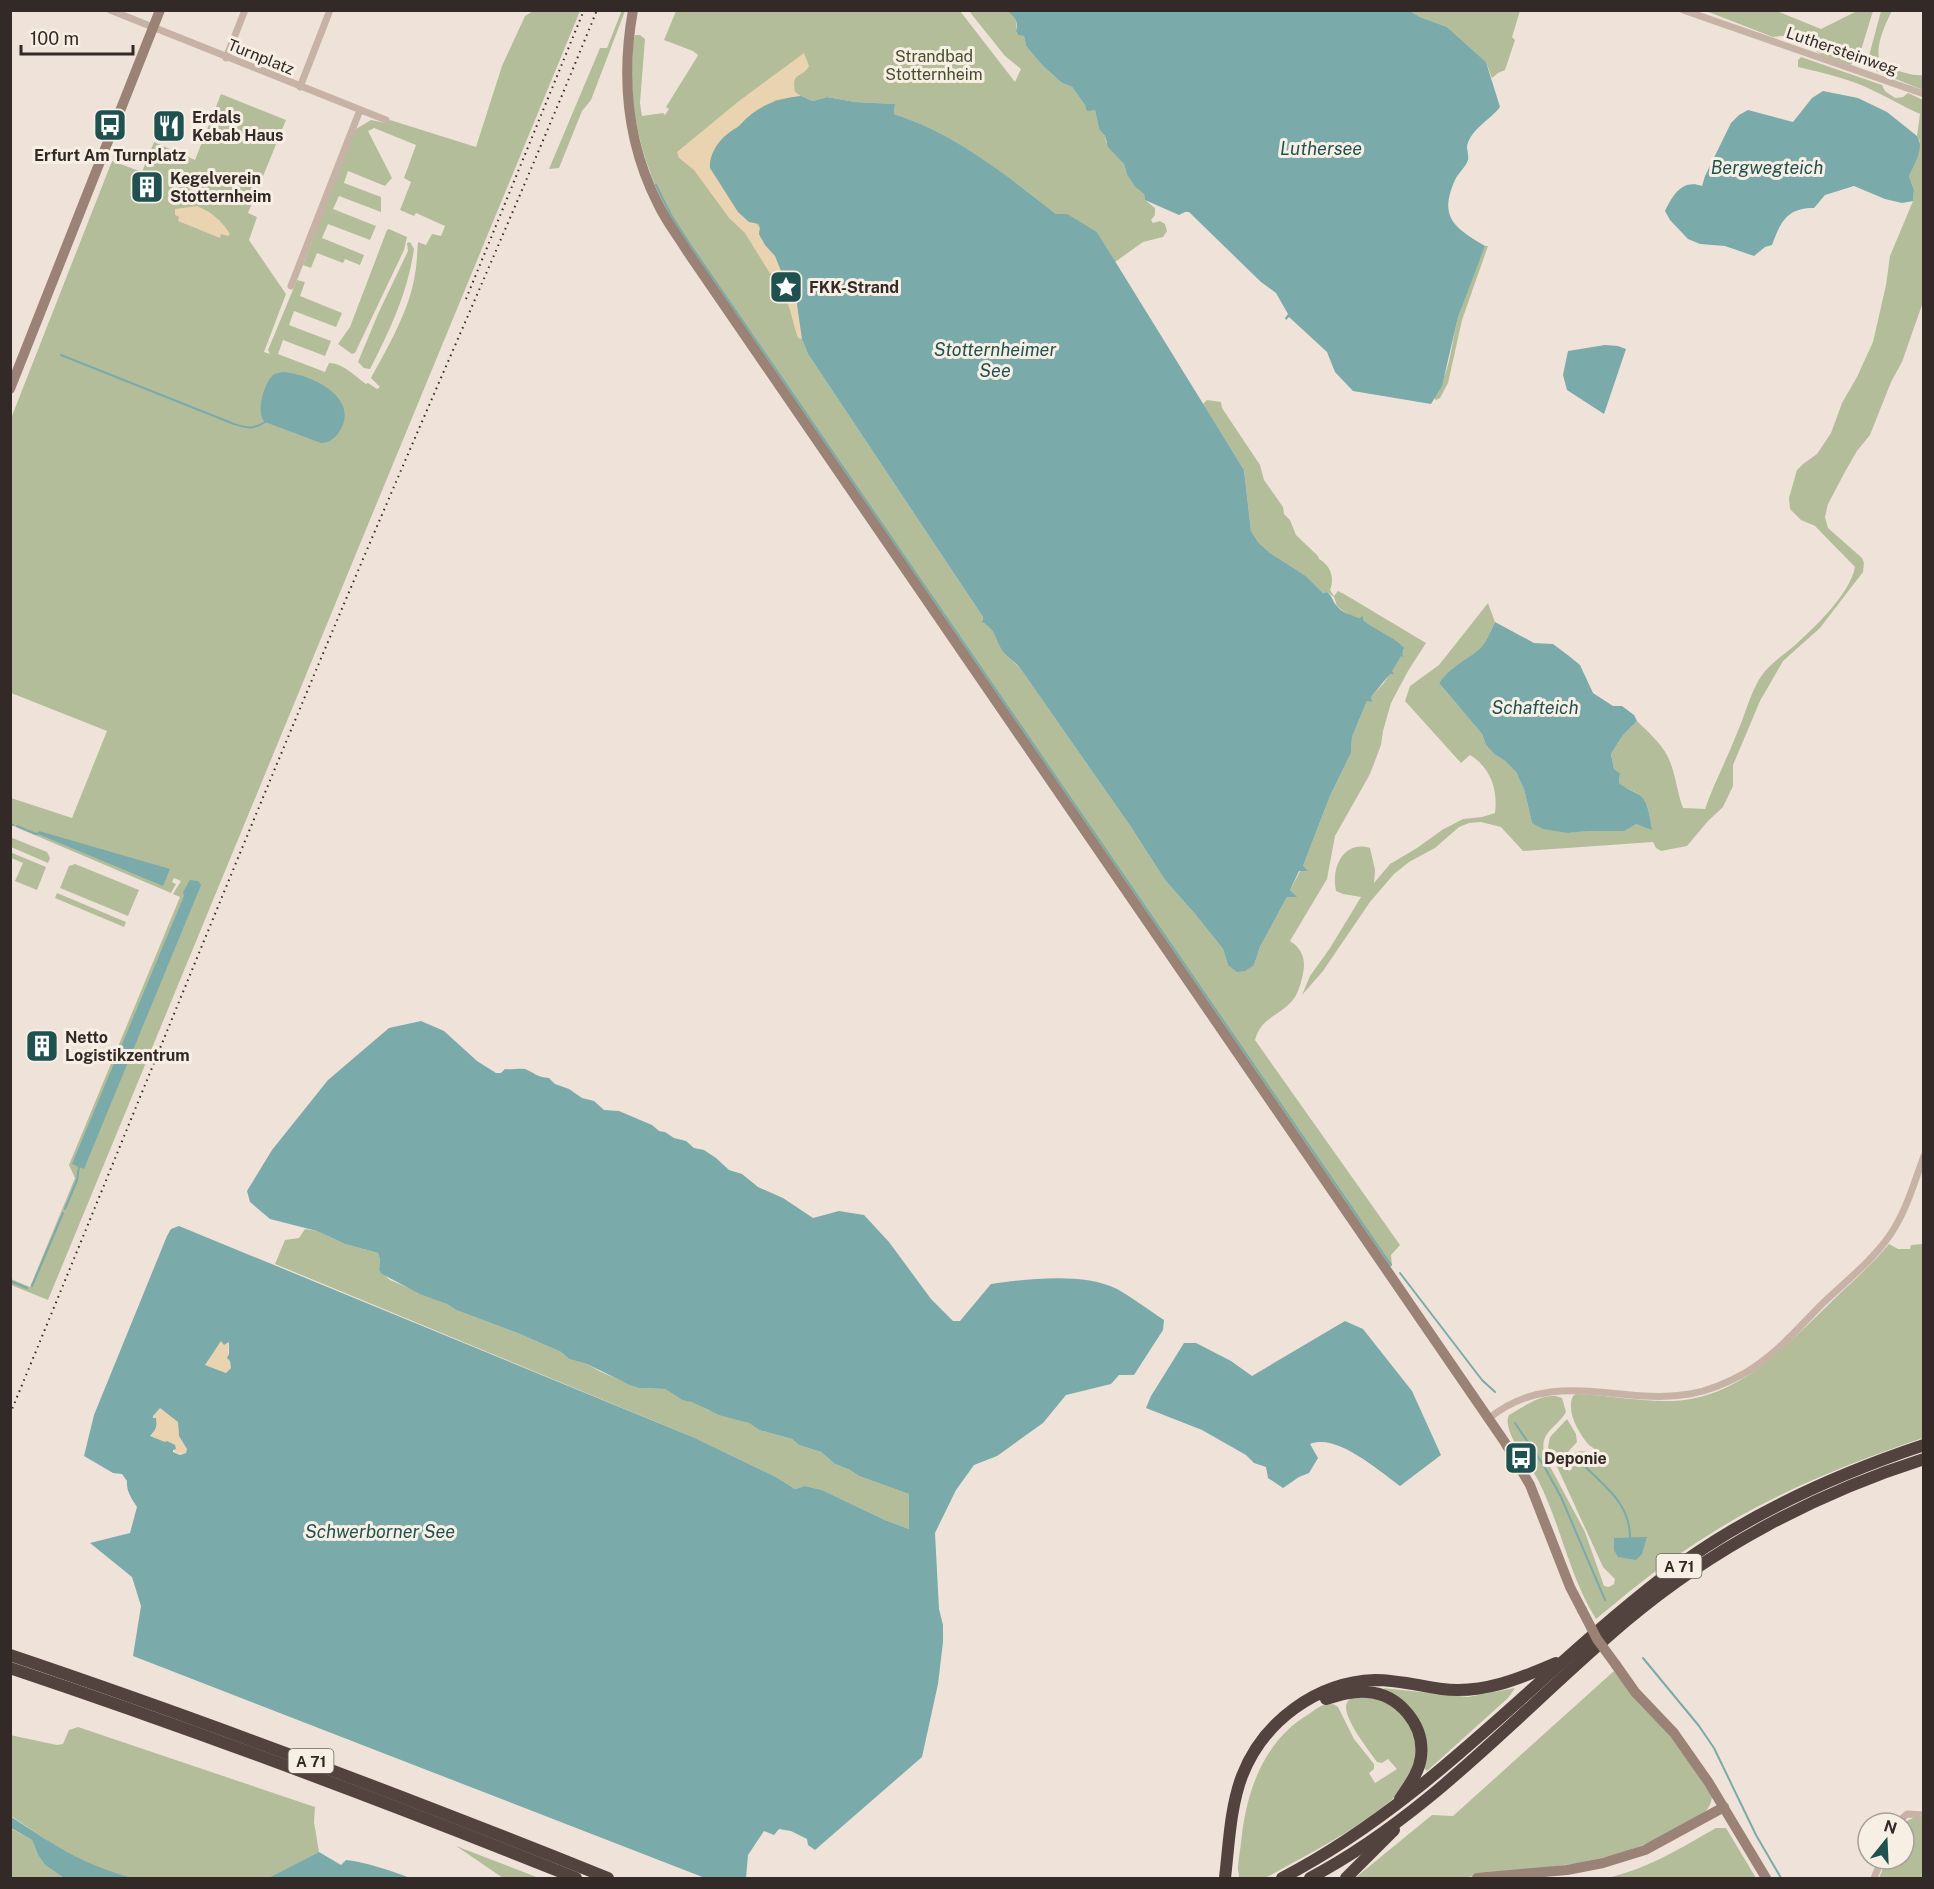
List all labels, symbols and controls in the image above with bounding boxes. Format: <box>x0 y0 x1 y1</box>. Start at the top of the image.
scale bar <box>21 18 134 56</box>
street label: Luthersteinweg <box>1784 23 1900 79</box>
text: 100 m <box>30 28 79 49</box>
street label: Turnplatz <box>225 35 297 79</box>
park label: Strandbad Stotternheim <box>885 47 983 84</box>
bus stop icon: Erfurt Am Turnplatz <box>92 107 128 143</box>
restaurant icon: Erdals Kebab Haus <box>151 108 187 144</box>
place label: Erdals Kebab Haus <box>192 108 284 145</box>
water label: Luthersee <box>1280 138 1362 159</box>
place label: Erfurt Am Turnplatz <box>34 146 186 165</box>
water label: Bergwegteich <box>1711 157 1823 178</box>
building icon: Kegelverein Stotternheim <box>129 169 165 205</box>
place label: Kegelverein Stotternheim <box>170 169 271 206</box>
place icon: FKK-Strand <box>768 269 804 305</box>
place label: FKK-Strand <box>809 278 899 297</box>
water label: Stotternheimer See <box>934 339 1056 381</box>
water label: Schafteich <box>1491 697 1579 718</box>
building icon: Netto Logistikzentrum <box>24 1028 60 1064</box>
place label: Netto Logistikzentrum <box>65 1028 190 1065</box>
bus stop icon: Deponie <box>1503 1440 1539 1476</box>
place label: Deponie <box>1544 1449 1607 1468</box>
water label: Schwerborner See <box>305 1521 455 1542</box>
road number: A 71 <box>1656 1554 1702 1578</box>
road number: A 71 <box>288 1749 334 1773</box>
north arrow <box>1856 1811 1916 1871</box>
text: N <box>1882 1816 1899 1838</box>

